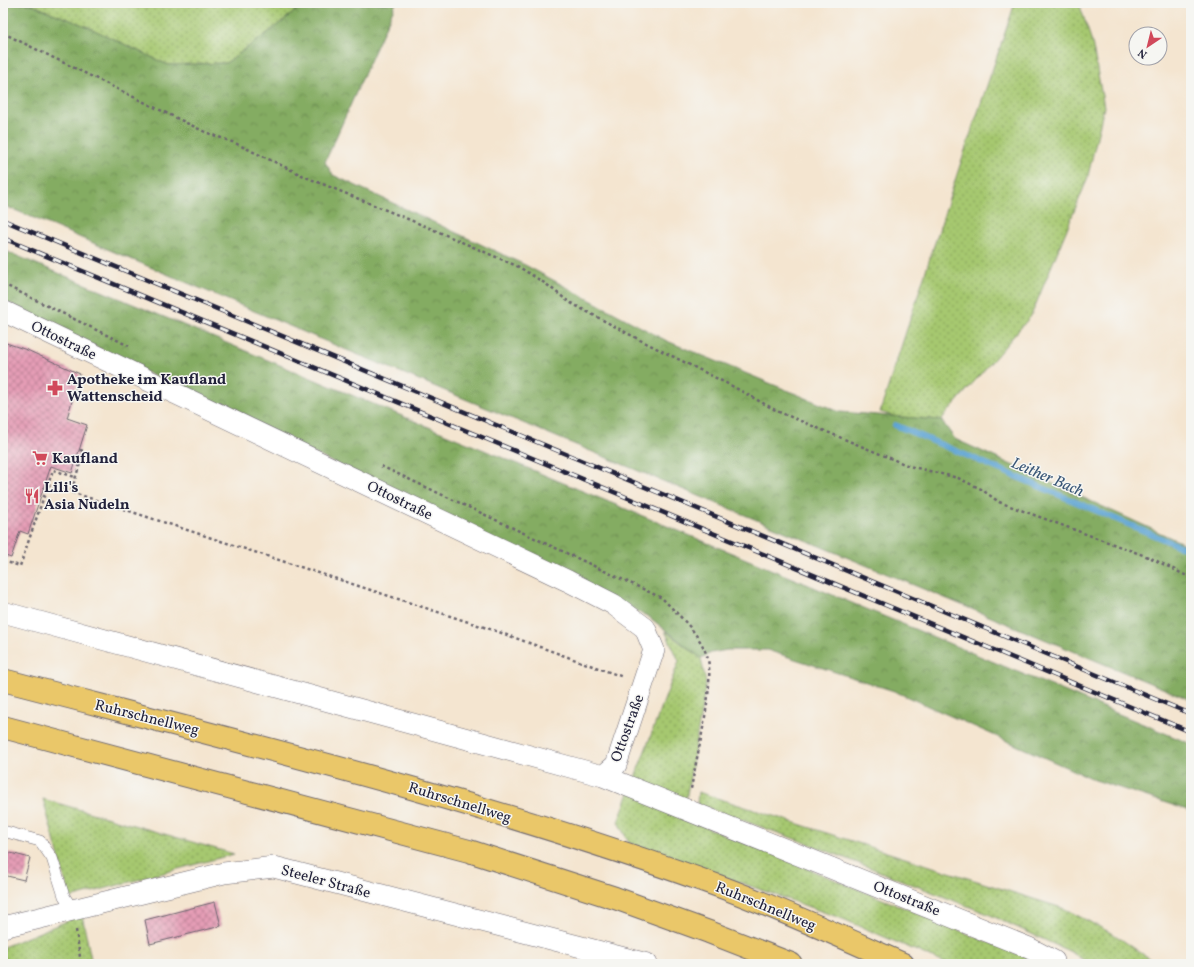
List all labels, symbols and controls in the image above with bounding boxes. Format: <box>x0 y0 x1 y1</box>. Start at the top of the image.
north arrow <box>1128 26 1168 66</box>
text: N <box>1136 45 1151 61</box>
street label: Ottostraße <box>27 316 100 366</box>
place label: Apotheke im Kaufland Wattenscheid <box>67 370 226 408</box>
pharmacy icon: Apotheke im Kaufland Wattenscheid <box>46 379 64 397</box>
supermarket icon: Kaufland <box>31 449 49 467</box>
place label: Kaufland <box>52 449 118 470</box>
water label: Leither Bach <box>1007 453 1087 503</box>
street label: Ottostraße <box>363 476 436 526</box>
place label: Lili's Asia Nudeln <box>44 478 130 516</box>
restaurant icon: Lili's Asia Nudeln <box>23 487 41 505</box>
street label: Ottostraße <box>606 692 650 765</box>
street label: Ruhrschnellweg <box>92 695 201 742</box>
street label: Ruhrschnellweg <box>405 778 514 829</box>
street label: Steeler Straße <box>279 860 373 904</box>
street label: Ottostraße <box>870 876 943 922</box>
street label: Ruhrschnellweg <box>712 878 819 937</box>

